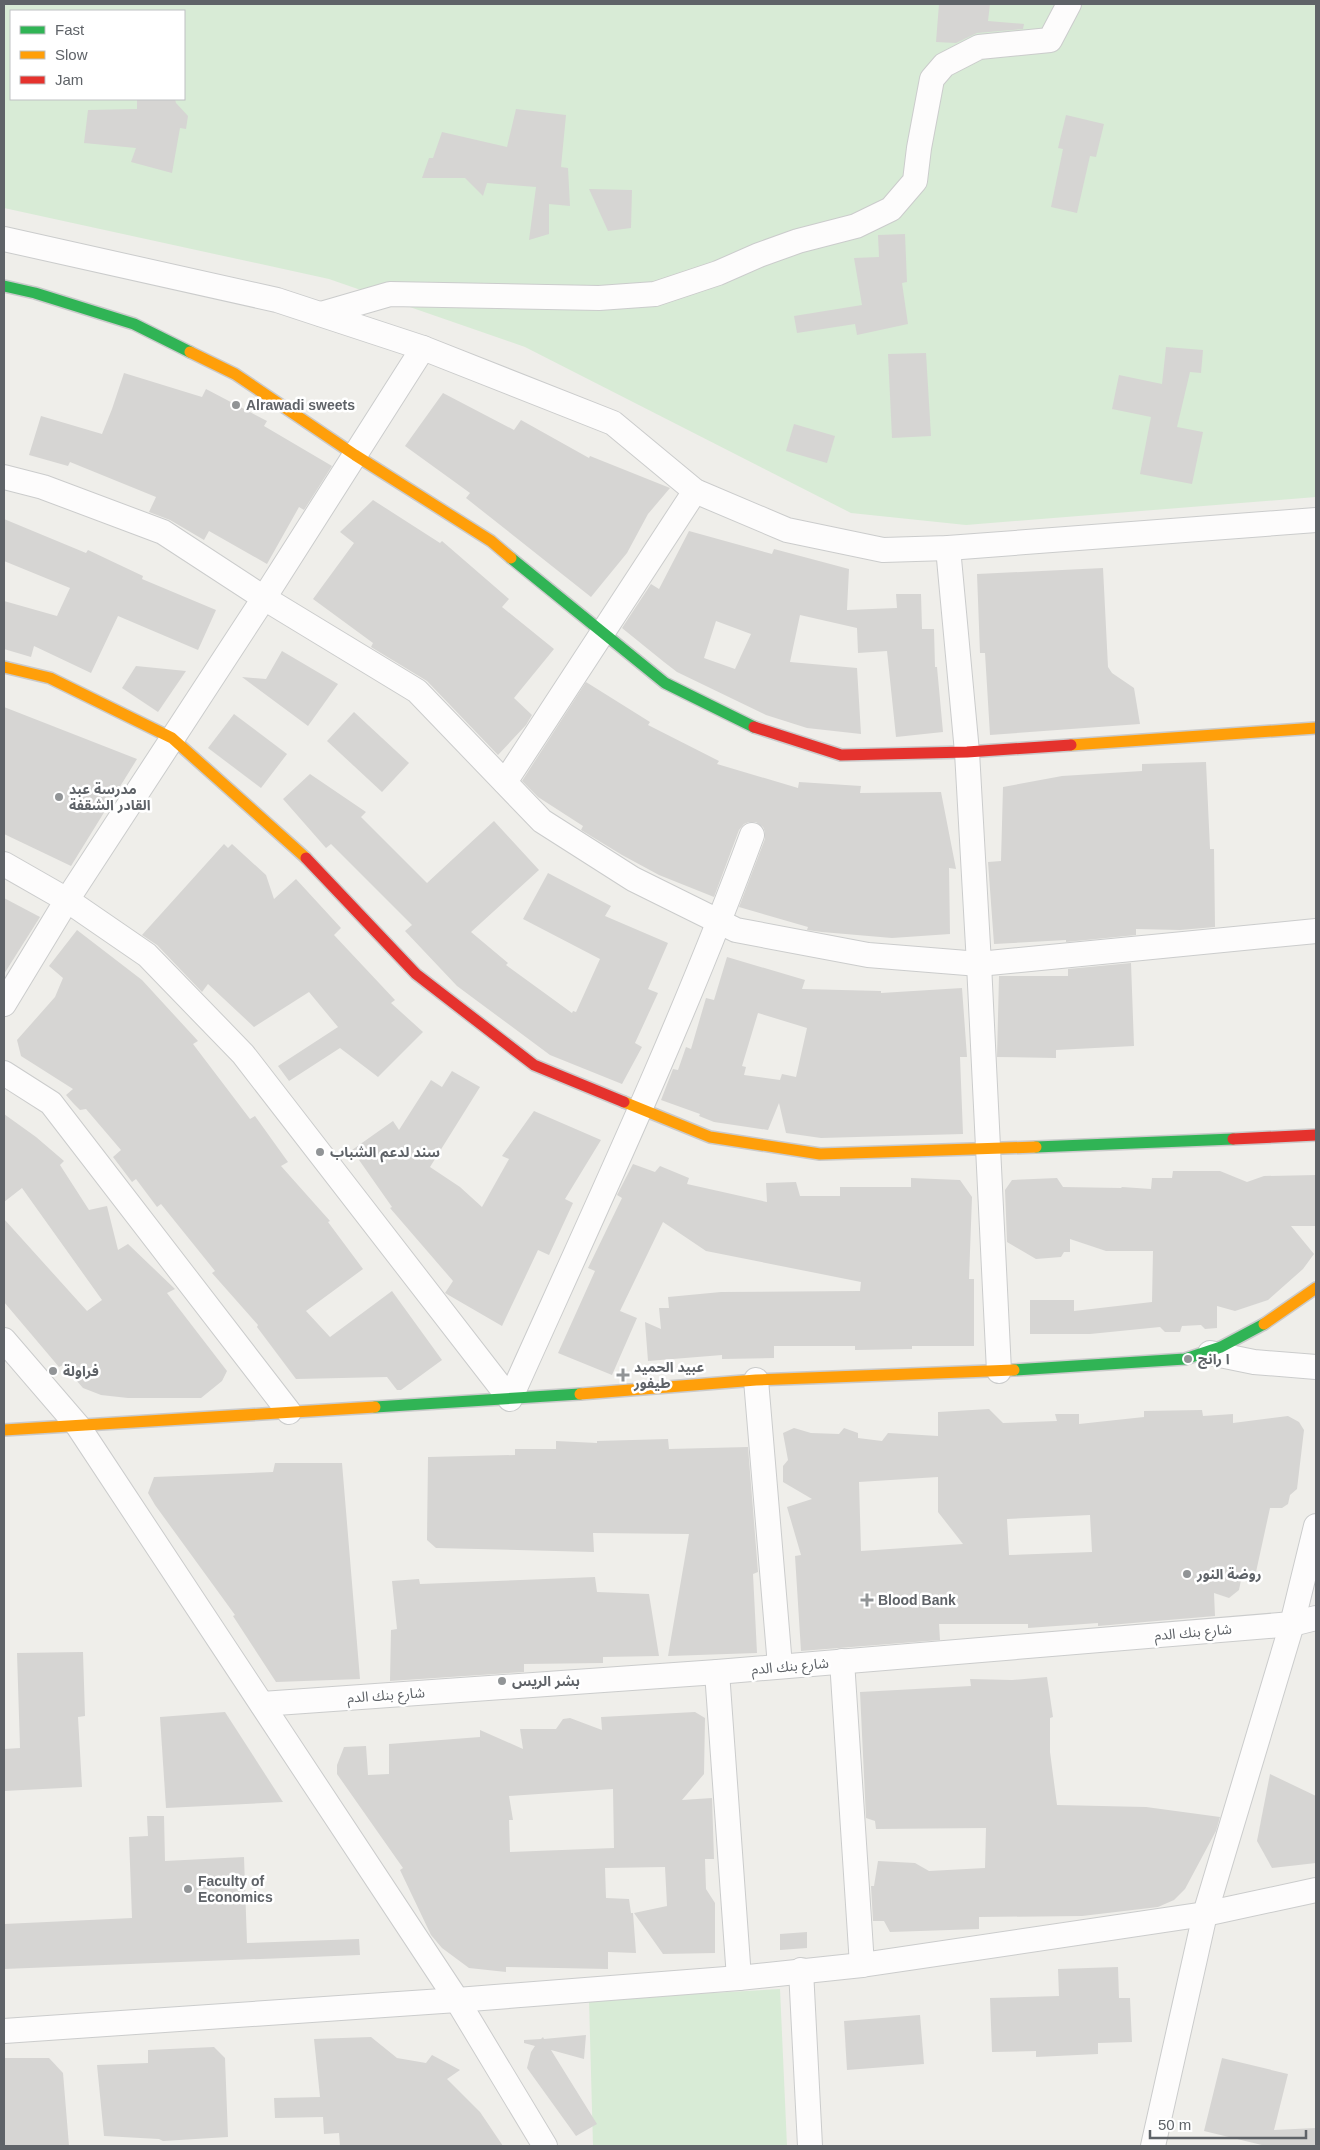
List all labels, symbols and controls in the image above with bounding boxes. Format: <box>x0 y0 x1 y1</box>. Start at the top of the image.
legend <box>10 10 185 100</box>
text: Fast <box>55 21 85 38</box>
text: Slow <box>55 46 88 63</box>
text: Jam <box>55 71 83 88</box>
place label: Alrawadi sweets <box>246 397 355 413</box>
marker: Alrawadi sweets <box>230 399 242 411</box>
place label: مدرسة عبد القادر الشقفة <box>69 781 151 814</box>
marker: مدرسة عبد القادر الشقفة <box>53 791 65 803</box>
place label: سند لدعم الشباب <box>330 1144 440 1163</box>
marker: سند لدعم الشباب <box>314 1146 326 1158</box>
place label: ا رانج <box>1198 1351 1230 1369</box>
marker: ا رانج <box>1182 1353 1194 1365</box>
place label: عبيد الحميد طيفور <box>633 1359 705 1392</box>
place label: فراولة <box>63 1363 99 1380</box>
marker: فراولة <box>47 1365 59 1377</box>
marker: عبيد الحميد طيفور <box>616 1368 630 1382</box>
place label: روضة النور <box>1196 1566 1261 1583</box>
marker: روضة النور <box>1181 1568 1193 1580</box>
place label: Blood Bank <box>878 1592 956 1608</box>
marker: Blood Bank <box>860 1593 874 1607</box>
street label: شارع بنك الدم <box>1154 1621 1233 1646</box>
street label: شارع بنك الدم <box>751 1655 830 1680</box>
place label: بشر الريس <box>512 1673 580 1690</box>
marker: بشر الريس <box>496 1675 508 1687</box>
street label: شارع بنك الدم <box>347 1684 426 1709</box>
place label: Faculty of Economics <box>198 1873 273 1905</box>
marker: Faculty of Economics <box>182 1883 194 1895</box>
scale bar <box>1150 2108 1306 2140</box>
text: 50 m <box>1158 2116 1191 2133</box>

